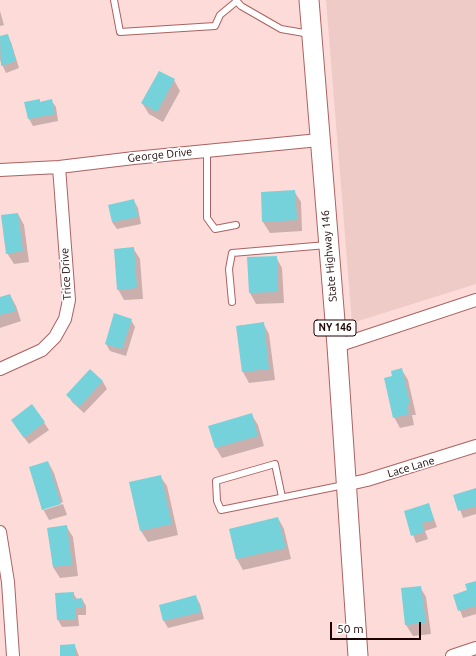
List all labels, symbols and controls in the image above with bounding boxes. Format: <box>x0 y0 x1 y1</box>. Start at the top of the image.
street label: George Drive <box>127 145 193 165</box>
street label: State Highway 146 <box>318 210 340 302</box>
street label: Trice Drive <box>58 248 74 300</box>
road number: NY 146 <box>314 320 356 336</box>
street label: Lace Lane <box>386 454 436 480</box>
scale bar <box>332 614 423 640</box>
text: 50 m <box>337 622 364 635</box>

